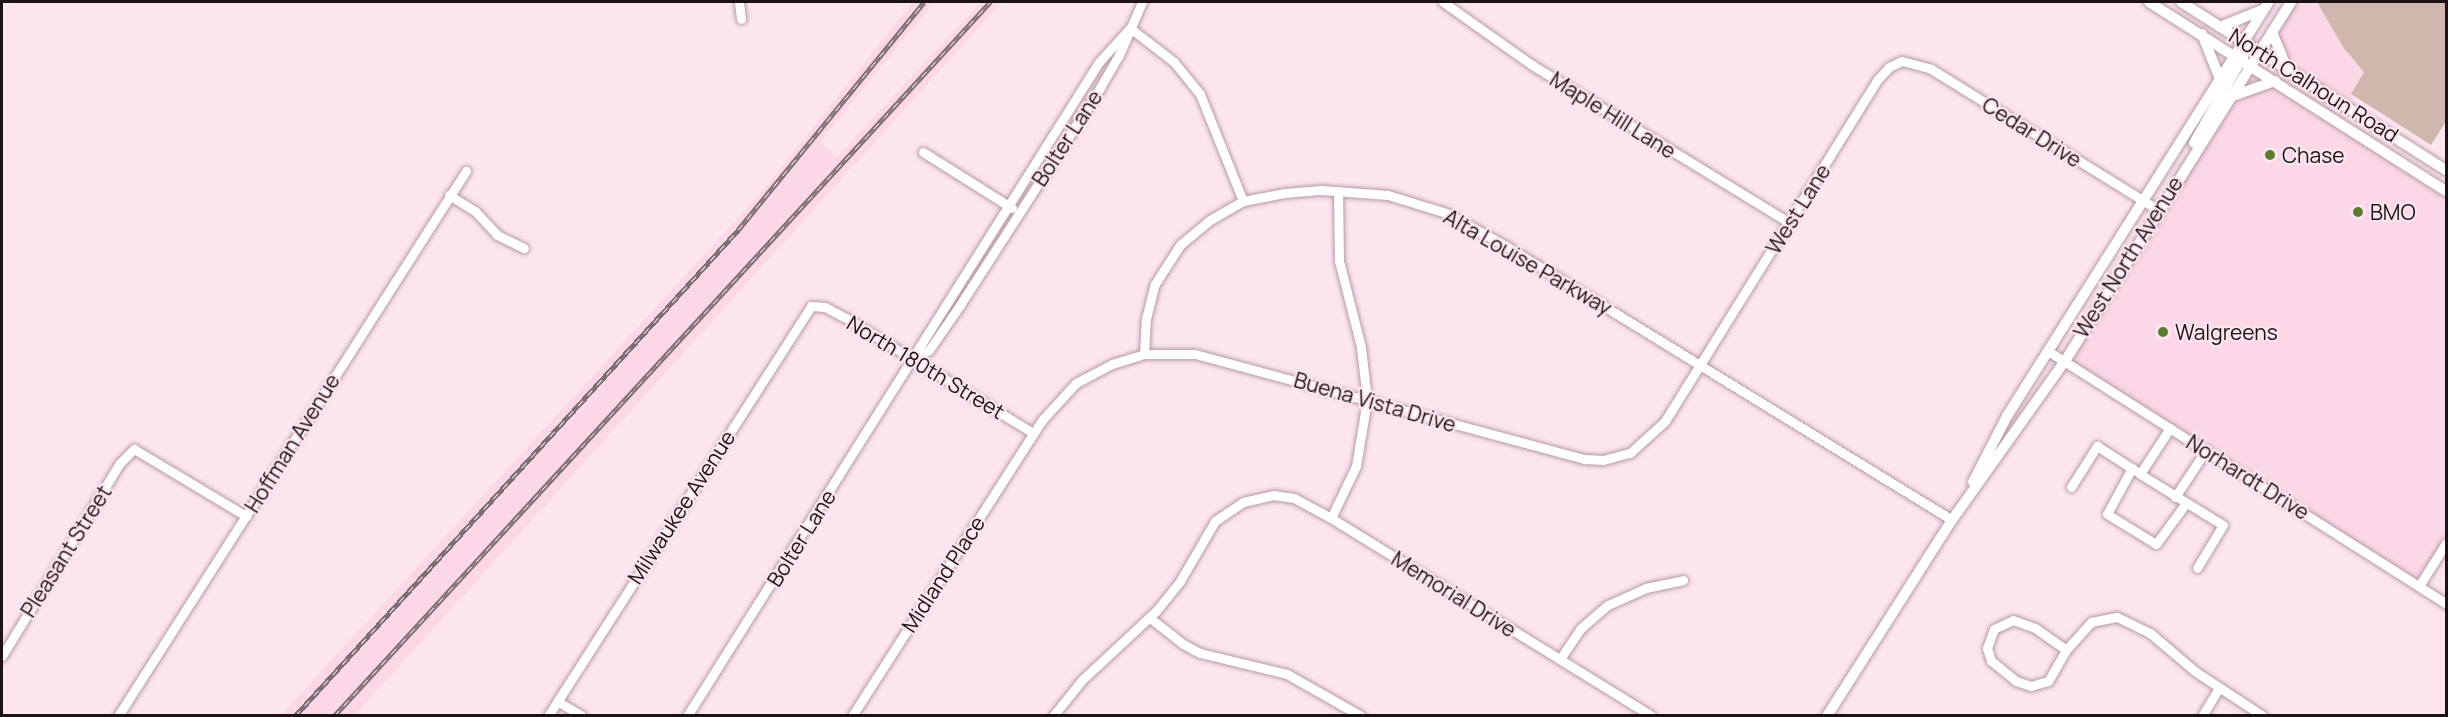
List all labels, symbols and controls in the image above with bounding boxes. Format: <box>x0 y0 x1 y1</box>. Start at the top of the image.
street label: North Calhoun Road <box>2225 23 2403 147</box>
street label: Maple Hill Lane <box>1545 66 1681 164</box>
street label: Bolter Lane <box>1027 85 1107 191</box>
street label: Cedar Drive <box>1978 92 2086 172</box>
place label: Chase <box>2282 142 2344 168</box>
marker: Chase <box>2263 148 2277 162</box>
street label: West Lane <box>1760 159 1836 259</box>
street label: West North Avenue <box>2068 172 2188 342</box>
place label: BMO <box>2370 199 2416 225</box>
street label: Alta Louise Parkway <box>1439 204 1617 320</box>
marker: BMO <box>2351 205 2365 219</box>
street label: North 180th Street <box>843 310 1009 424</box>
place label: Walgreens <box>2175 319 2278 345</box>
marker: Walgreens <box>2156 325 2170 339</box>
street label: Buena Vista Drive <box>1291 367 1459 437</box>
street label: Hoffman Avenue <box>239 369 345 517</box>
street label: Milwaukee Avenue <box>622 426 740 588</box>
street label: Norhardt Drive <box>2182 429 2314 525</box>
street label: Pleasant Street <box>15 480 117 622</box>
street label: Bolter Lane <box>761 485 841 591</box>
street label: Midland Place <box>896 511 990 637</box>
street label: Memorial Drive <box>1387 546 1521 642</box>

